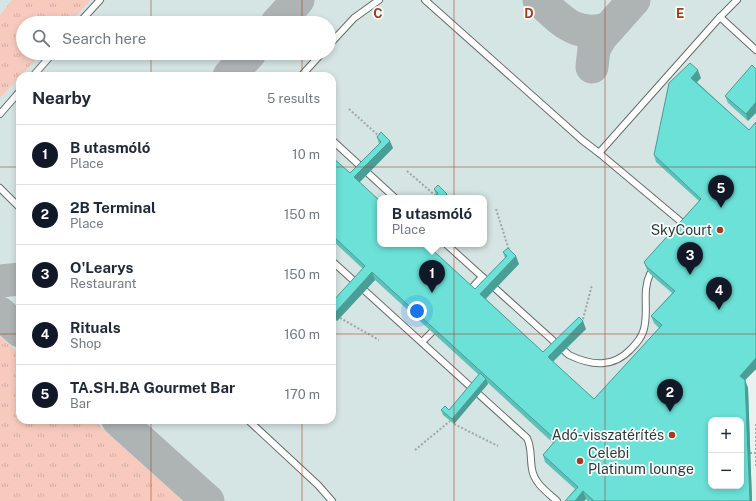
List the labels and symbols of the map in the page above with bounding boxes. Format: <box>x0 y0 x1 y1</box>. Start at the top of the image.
text: C <box>373 6 383 21</box>
text: D <box>524 6 534 21</box>
text: E <box>676 6 684 21</box>
pin: 5 <box>708 175 734 208</box>
place label: SkyCourt <box>651 222 712 238</box>
marker: SkyCourt <box>715 225 725 235</box>
pin: 3 <box>677 242 703 275</box>
pin: 1 <box>419 260 445 293</box>
pin: 4 <box>706 277 732 310</box>
your location <box>407 301 427 321</box>
pin: 2 <box>657 379 683 412</box>
place label: Adó-visszatérítés <box>552 427 664 443</box>
marker: Adó-visszatérítés <box>667 430 677 440</box>
place label: Celebi Platinum lounge <box>588 445 694 477</box>
marker: Celebi Platinum lounge <box>575 456 585 466</box>

